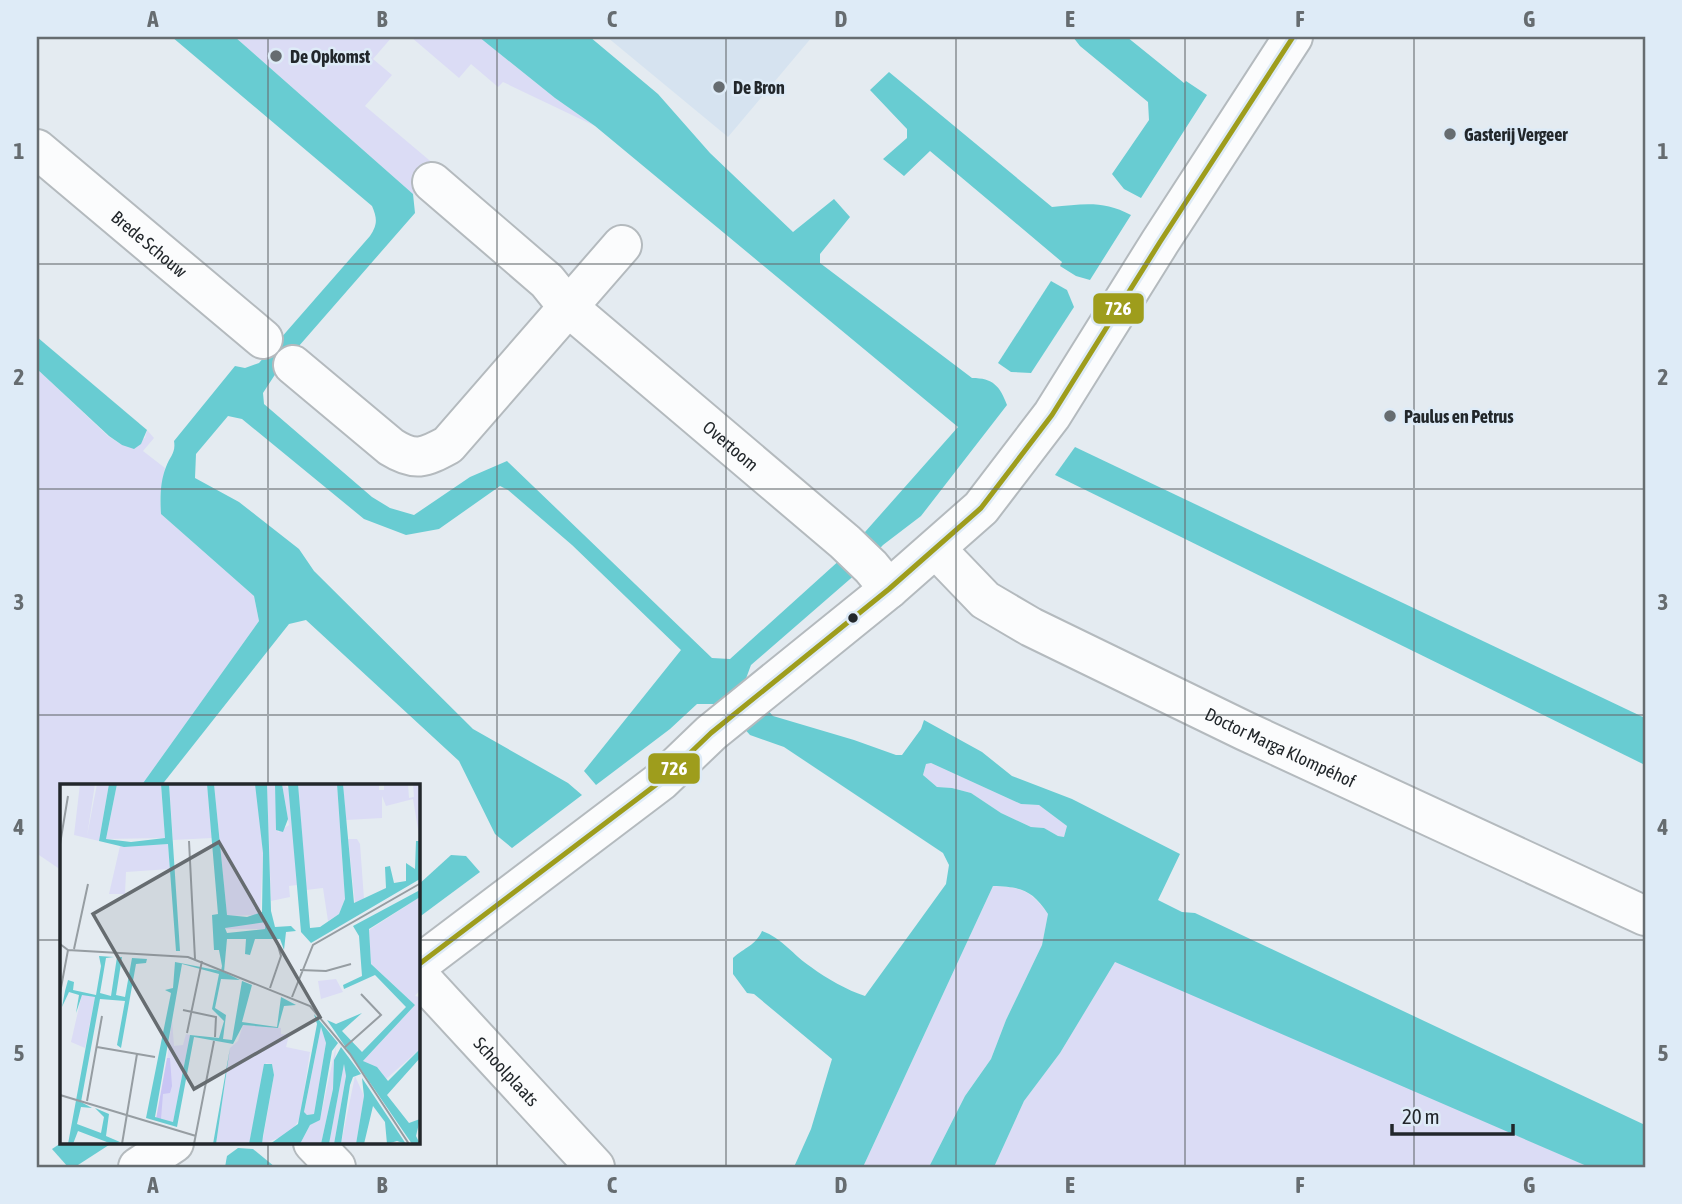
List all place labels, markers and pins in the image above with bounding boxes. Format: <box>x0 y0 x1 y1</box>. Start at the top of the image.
place label: De Opkomst <box>290 46 371 67</box>
marker: De Opkomst <box>268 48 284 64</box>
place label: De Bron <box>733 77 785 98</box>
marker: De Bron <box>711 79 727 95</box>
place label: Gasterij Vergeer <box>1464 124 1568 145</box>
marker: Gasterij Vergeer <box>1442 126 1458 142</box>
place label: Paulus en Petrus <box>1404 406 1514 427</box>
marker: Paulus en Petrus <box>1382 408 1398 424</box>
unlabelled marker <box>846 611 860 625</box>

